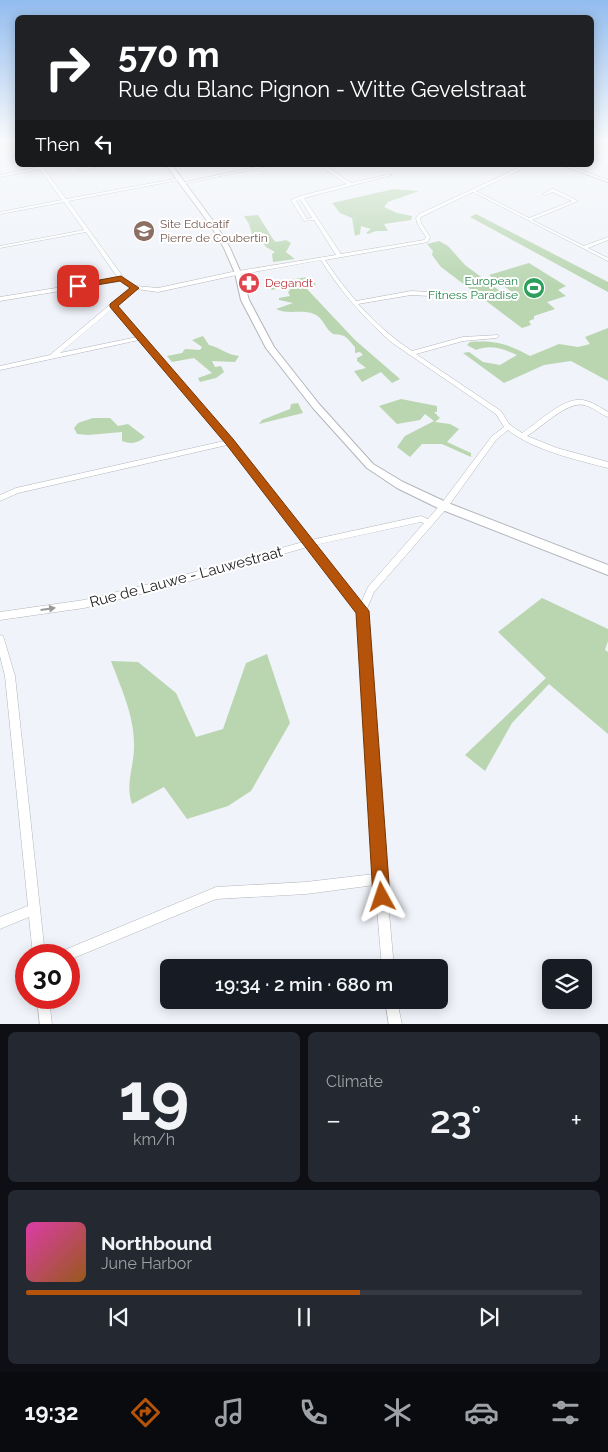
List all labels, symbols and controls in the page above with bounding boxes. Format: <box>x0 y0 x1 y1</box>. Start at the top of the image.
text: 570 m <box>118 34 220 75</box>
icon: right <box>35 35 100 100</box>
text: Rue du Blanc Pignon - Witte Gevelstraat <box>118 76 526 102</box>
icon: left <box>90 130 118 158</box>
text: Then <box>35 133 80 155</box>
place label: Site Educatif Pierre de Coubertin <box>160 217 268 245</box>
school or university icon: Site Educatif Pierre de Coubertin <box>132 219 156 243</box>
pin <box>57 265 99 307</box>
pharmacy icon: Degandt <box>237 271 261 295</box>
icon: arrive <box>64 272 92 300</box>
place label: European Fitness Paradise <box>428 274 518 302</box>
place label: Degandt <box>265 276 313 290</box>
sports icon: European Fitness Paradise <box>522 276 546 300</box>
street label: Rue de Lauwe - Lauwestraat <box>88 543 284 611</box>
one-way arrow <box>41 605 57 613</box>
position arrow <box>355 870 407 922</box>
speed limit sign: 30 <box>15 944 80 1009</box>
map controls <box>542 959 592 1009</box>
button: layers <box>542 959 592 1009</box>
text: 19:34 · 2 min · 680 m <box>215 973 393 995</box>
text: 19 <box>119 1059 189 1135</box>
text: Climate <box>326 1072 383 1091</box>
text: 23° <box>430 1097 482 1142</box>
text: − <box>326 1104 341 1137</box>
text: + <box>570 1104 582 1137</box>
text: km/h <box>133 1130 175 1149</box>
text: Northbound <box>101 1232 212 1254</box>
text: June Harbor <box>101 1254 192 1273</box>
icon: previous <box>105 1303 133 1331</box>
icon: pause <box>290 1303 318 1331</box>
icon: next <box>475 1303 503 1331</box>
icon: directions <box>128 1395 163 1430</box>
icon: music <box>212 1395 247 1430</box>
icon: phone <box>296 1395 331 1430</box>
icon: climate <box>380 1395 415 1430</box>
icon: car <box>464 1395 499 1430</box>
icon: filters <box>548 1395 583 1430</box>
text: 19:32 <box>25 1399 79 1425</box>

